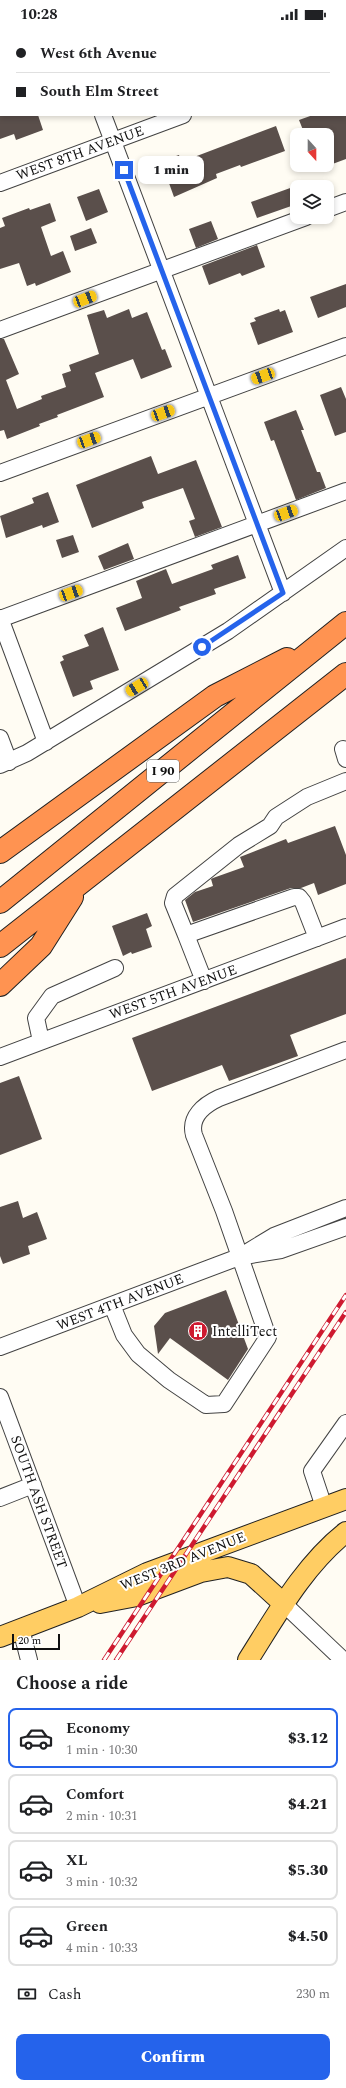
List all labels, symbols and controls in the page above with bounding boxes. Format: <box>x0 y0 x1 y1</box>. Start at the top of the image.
text: 10:28 <box>20 3 58 26</box>
text: West 6th Avenue <box>40 42 157 65</box>
text: South Elm Street <box>40 80 159 103</box>
street label: WEST 8TH AVENUE <box>13 120 147 186</box>
north arrow <box>290 128 334 172</box>
map controls <box>290 128 334 224</box>
callout: 1 min <box>138 156 204 184</box>
text: 1 min <box>153 160 189 180</box>
route end <box>115 161 133 179</box>
button: layers <box>290 180 334 224</box>
car <box>72 289 98 309</box>
car <box>250 366 276 386</box>
car <box>150 403 176 423</box>
car <box>76 430 102 450</box>
car <box>273 503 299 523</box>
car <box>58 583 84 603</box>
route start <box>193 638 211 656</box>
car <box>124 676 150 698</box>
road number: I 90 <box>147 760 179 782</box>
street label: WEST 5TH AVENUE <box>106 959 240 1025</box>
street label: WEST 4TH AVENUE <box>53 1268 187 1336</box>
building icon: IntelliTect <box>187 1320 209 1342</box>
place label: IntelliTect <box>212 1321 277 1342</box>
street label: SOUTH ASH STREET <box>5 1432 73 1572</box>
street label: WEST 3RD AVENUE <box>117 1526 249 1596</box>
scale bar <box>12 1632 60 1651</box>
text: 20 m <box>18 1632 41 1649</box>
text: Choose a ride <box>16 1670 128 1697</box>
text: Economy <box>66 1717 130 1740</box>
icon: car <box>18 1720 54 1756</box>
text: $3.12 <box>288 1727 328 1750</box>
text: 1 min · 10:30 <box>66 1740 138 1760</box>
text: Comfort <box>66 1783 124 1806</box>
icon: car <box>18 1786 54 1822</box>
text: $4.21 <box>288 1793 328 1816</box>
text: 2 min · 10:31 <box>66 1806 138 1826</box>
text: XL <box>66 1849 87 1872</box>
icon: car <box>18 1852 54 1888</box>
text: $5.30 <box>288 1859 328 1882</box>
text: 3 min · 10:32 <box>66 1872 138 1892</box>
text: Green <box>66 1915 108 1938</box>
icon: car <box>18 1918 54 1954</box>
text: $4.50 <box>288 1925 328 1948</box>
text: 4 min · 10:33 <box>66 1938 138 1958</box>
icon: cash <box>16 1983 38 2005</box>
text: Cash <box>48 1983 81 2006</box>
text: 230 m <box>296 1984 330 2004</box>
button: Confirm <box>16 2034 330 2080</box>

